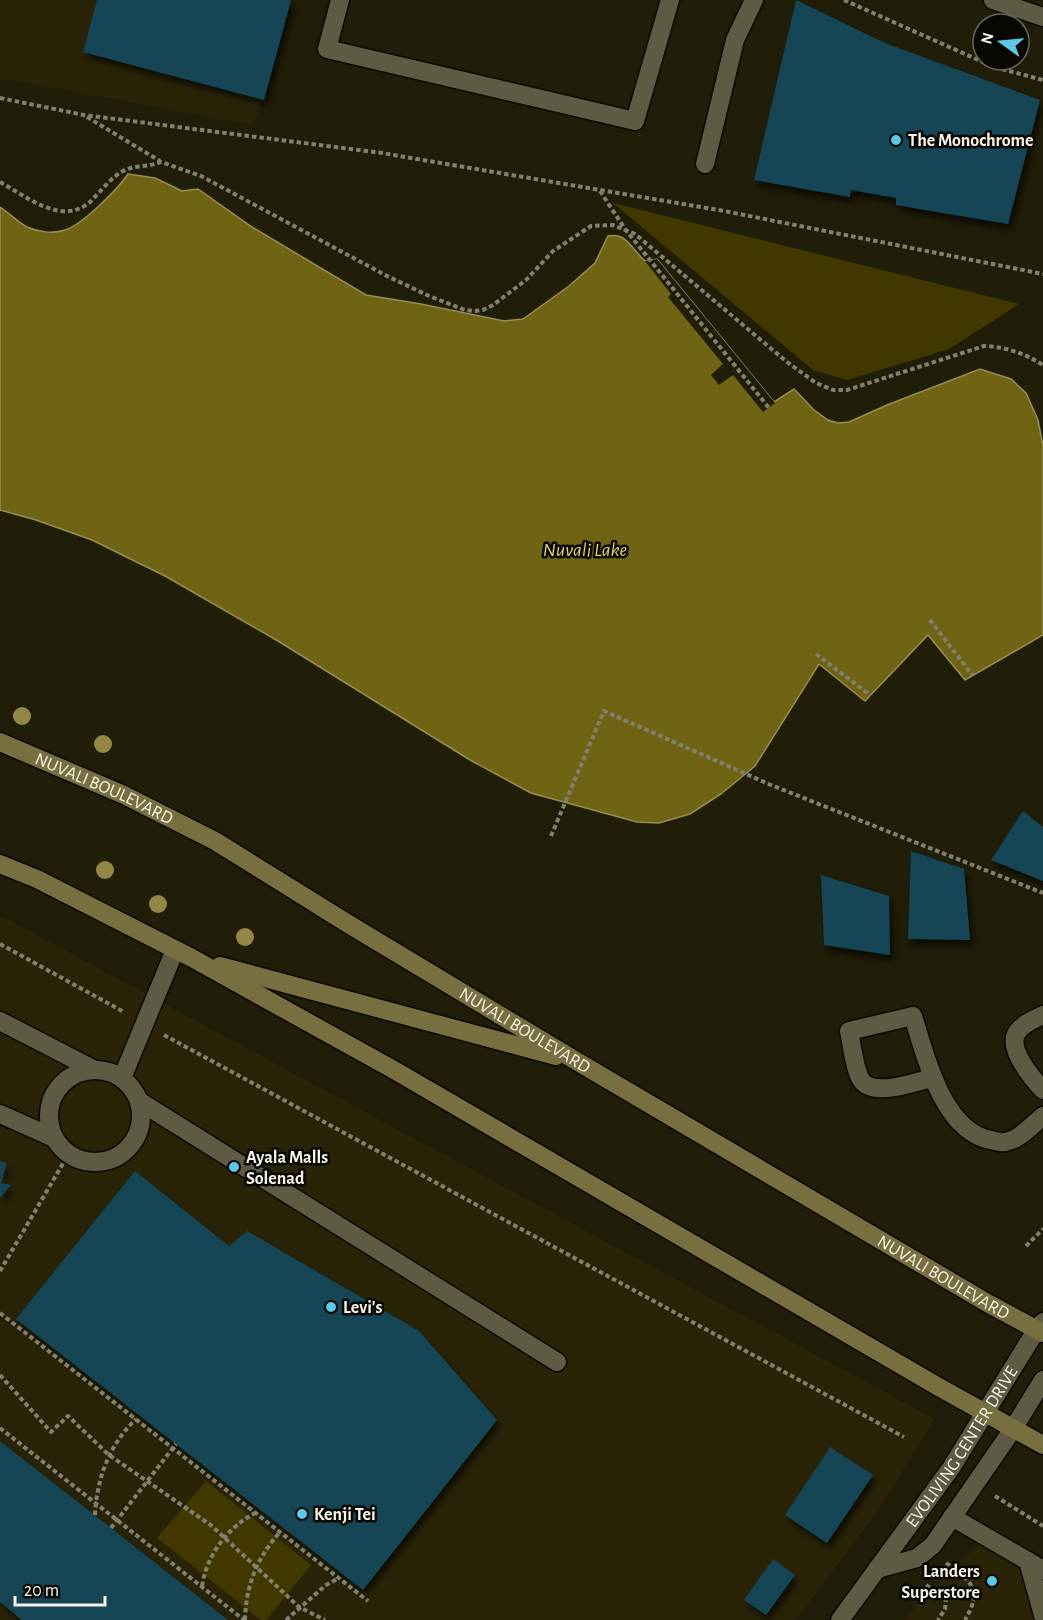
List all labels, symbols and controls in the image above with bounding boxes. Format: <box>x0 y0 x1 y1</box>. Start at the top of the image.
north arrow <box>971 12 1031 72</box>
text: N <box>978 31 997 46</box>
place label: The Monochrome <box>908 132 1034 150</box>
marker: The Monochrome <box>889 133 903 147</box>
water label: Nuvali Lake <box>543 540 628 560</box>
street label: NUVALI BOULEVARD <box>32 750 176 828</box>
street label: NUVALI BOULEVARD <box>456 985 593 1077</box>
place label: Ayala Malls Solenad <box>246 1149 328 1188</box>
marker: Ayala Malls Solenad <box>227 1160 241 1174</box>
street label: NUVALI BOULEVARD <box>874 1232 1012 1323</box>
place label: Levi's <box>343 1299 382 1317</box>
marker: Levi's <box>324 1300 338 1314</box>
street label: EVOLIVING CENTER DRIVE <box>903 1363 1022 1531</box>
place label: Kenji Tei <box>314 1506 376 1524</box>
marker: Kenji Tei <box>295 1507 309 1521</box>
place label: Landers Superstore <box>901 1563 980 1602</box>
scale bar <box>15 1569 105 1607</box>
marker: Landers Superstore <box>985 1574 999 1588</box>
text: 20 m <box>24 1582 59 1600</box>

